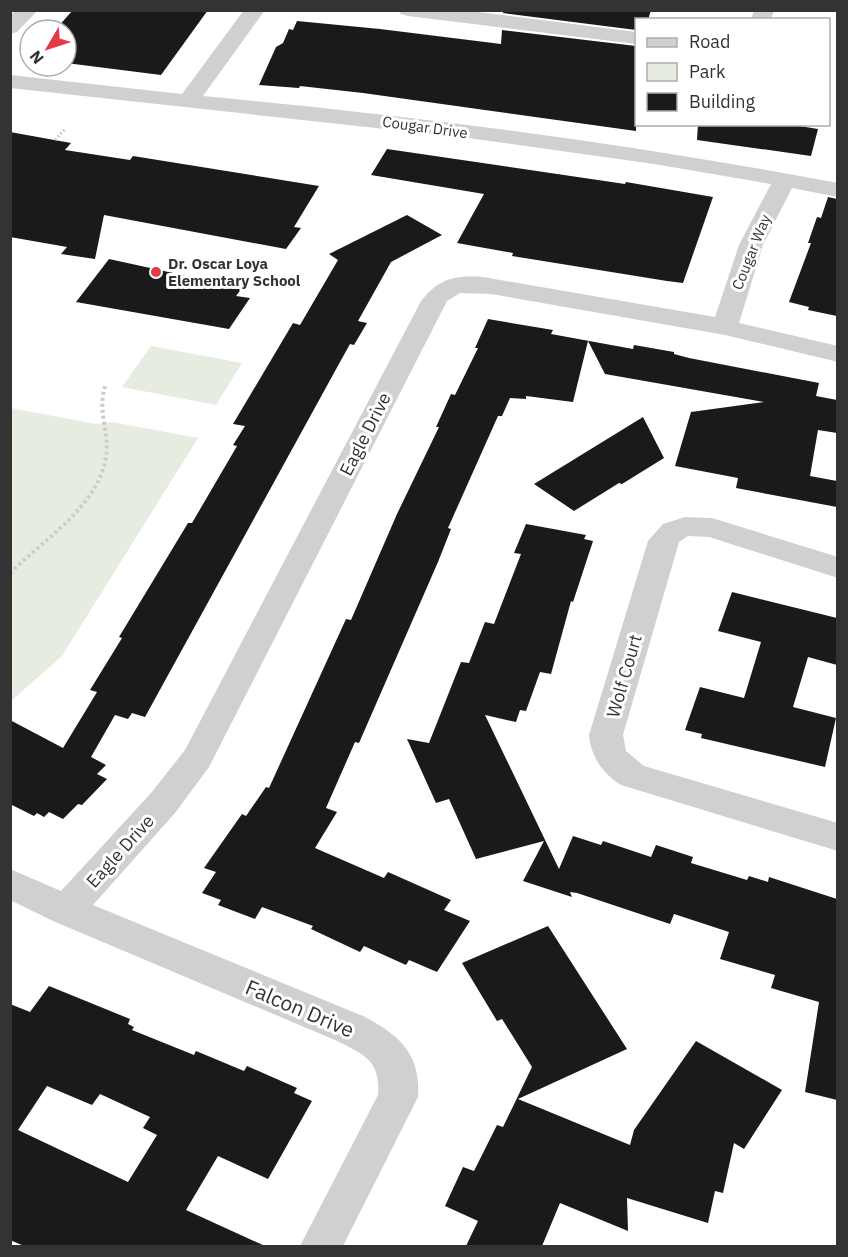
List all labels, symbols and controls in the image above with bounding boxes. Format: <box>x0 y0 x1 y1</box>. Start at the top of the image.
north arrow <box>18 18 78 78</box>
legend <box>635 18 830 126</box>
text: Road <box>689 30 730 53</box>
text: N <box>25 47 48 68</box>
text: Park <box>689 60 726 83</box>
text: Building <box>689 90 756 113</box>
street label: Cougar Drive <box>381 112 469 142</box>
street label: Cougar Way <box>727 211 775 293</box>
place label: Dr. Oscar Loya Elementary School <box>168 254 301 290</box>
marker: Dr. Oscar Loya Elementary School <box>149 265 163 279</box>
street label: Eagle Drive <box>334 388 396 480</box>
street label: Wolf Court <box>601 632 647 720</box>
street label: Eagle Drive <box>81 810 159 892</box>
street label: Falcon Drive <box>241 973 359 1043</box>

